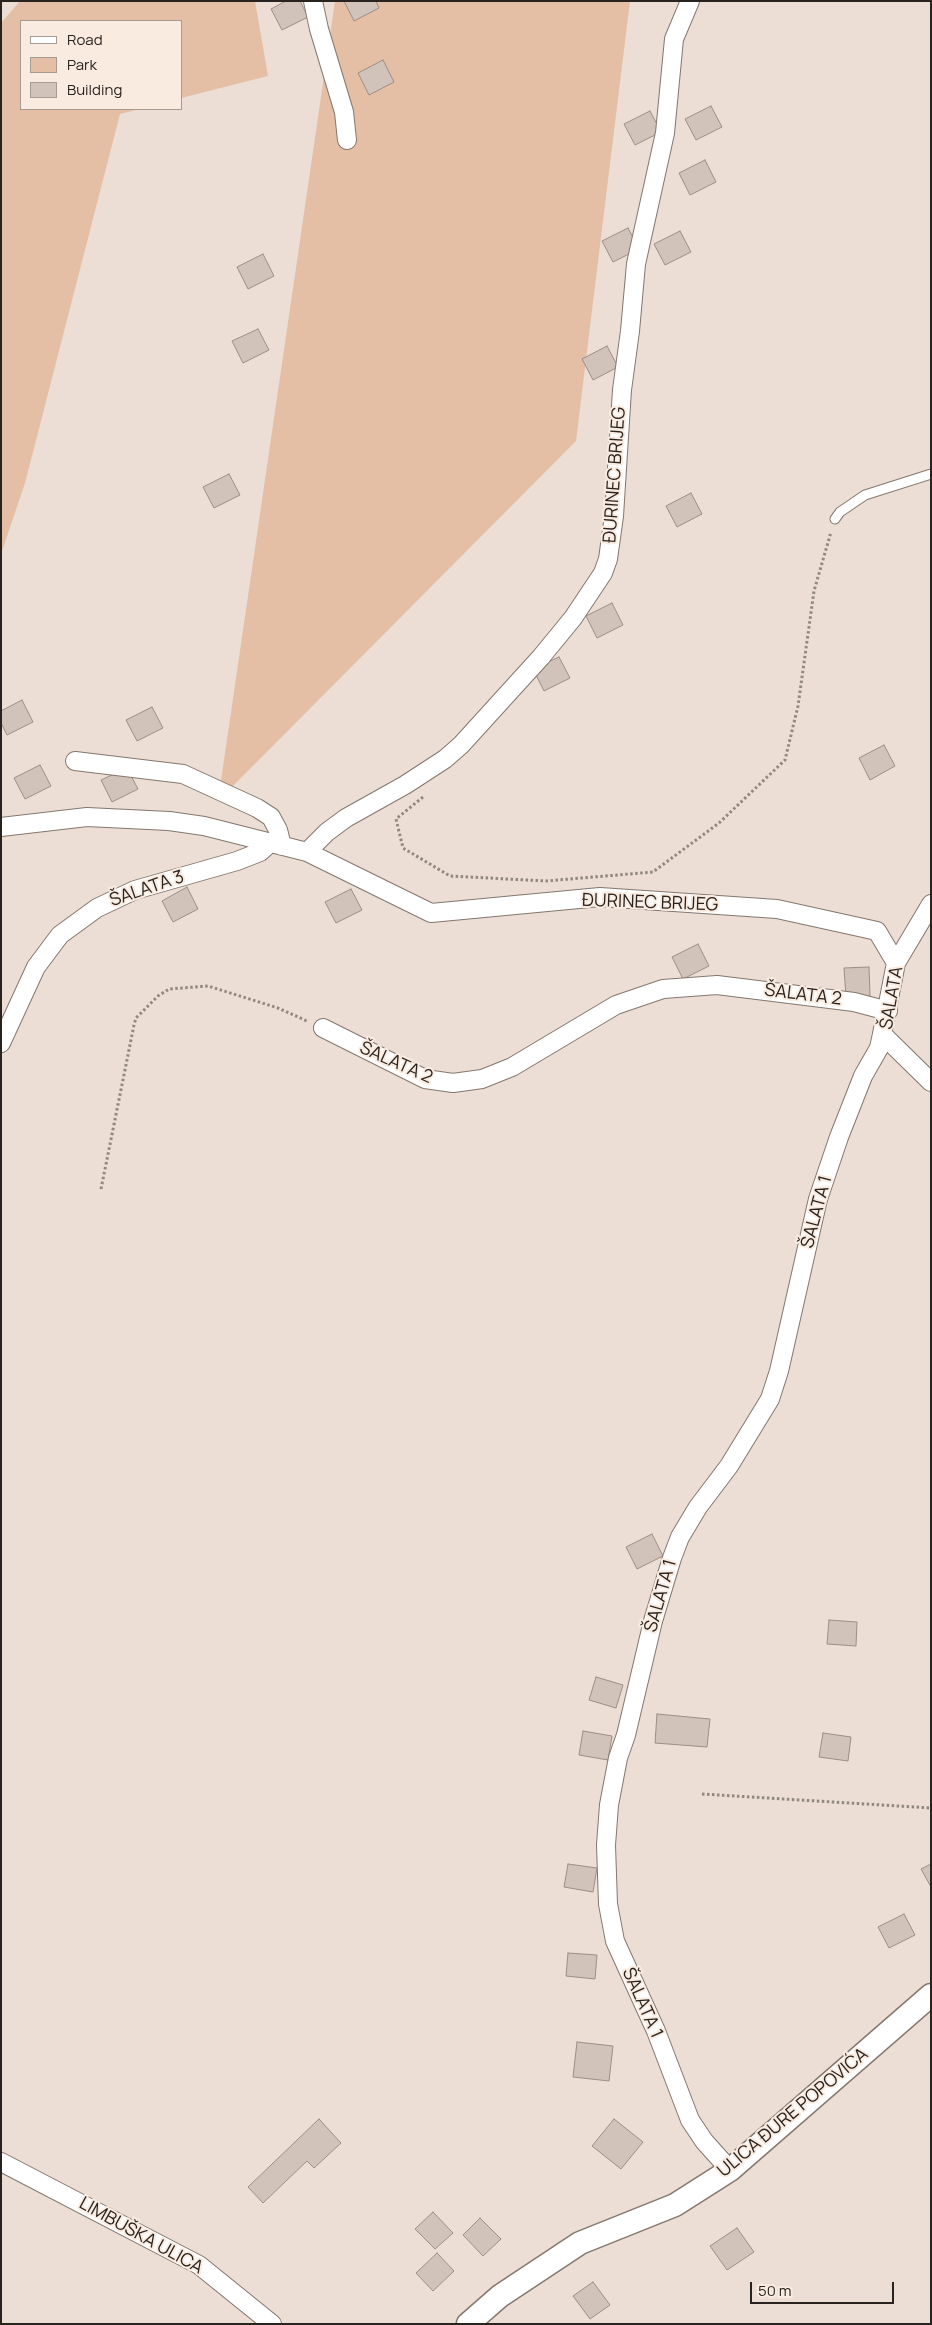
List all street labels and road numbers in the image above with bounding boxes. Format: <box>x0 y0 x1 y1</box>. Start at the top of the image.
street label: ĐURINEC BRIJEG <box>599 406 631 544</box>
street label: ŠALATA 3 <box>107 866 187 912</box>
street label: ĐURINEC BRIJEG <box>582 890 718 916</box>
street label: ŠALATA <box>876 965 908 1031</box>
street label: ŠALATA 2 <box>763 980 843 1010</box>
street label: ŠALATA 2 <box>356 1037 436 1089</box>
street label: ŠALATA 1 <box>797 1173 837 1251</box>
street label: ŠALATA 1 <box>640 1557 682 1635</box>
street label: ŠALATA 1 <box>617 1965 667 2041</box>
street label: ULICA ĐURE POPOVIĆA <box>713 2044 873 2182</box>
street label: LIMBUŠKA ULICA <box>75 2193 207 2279</box>

